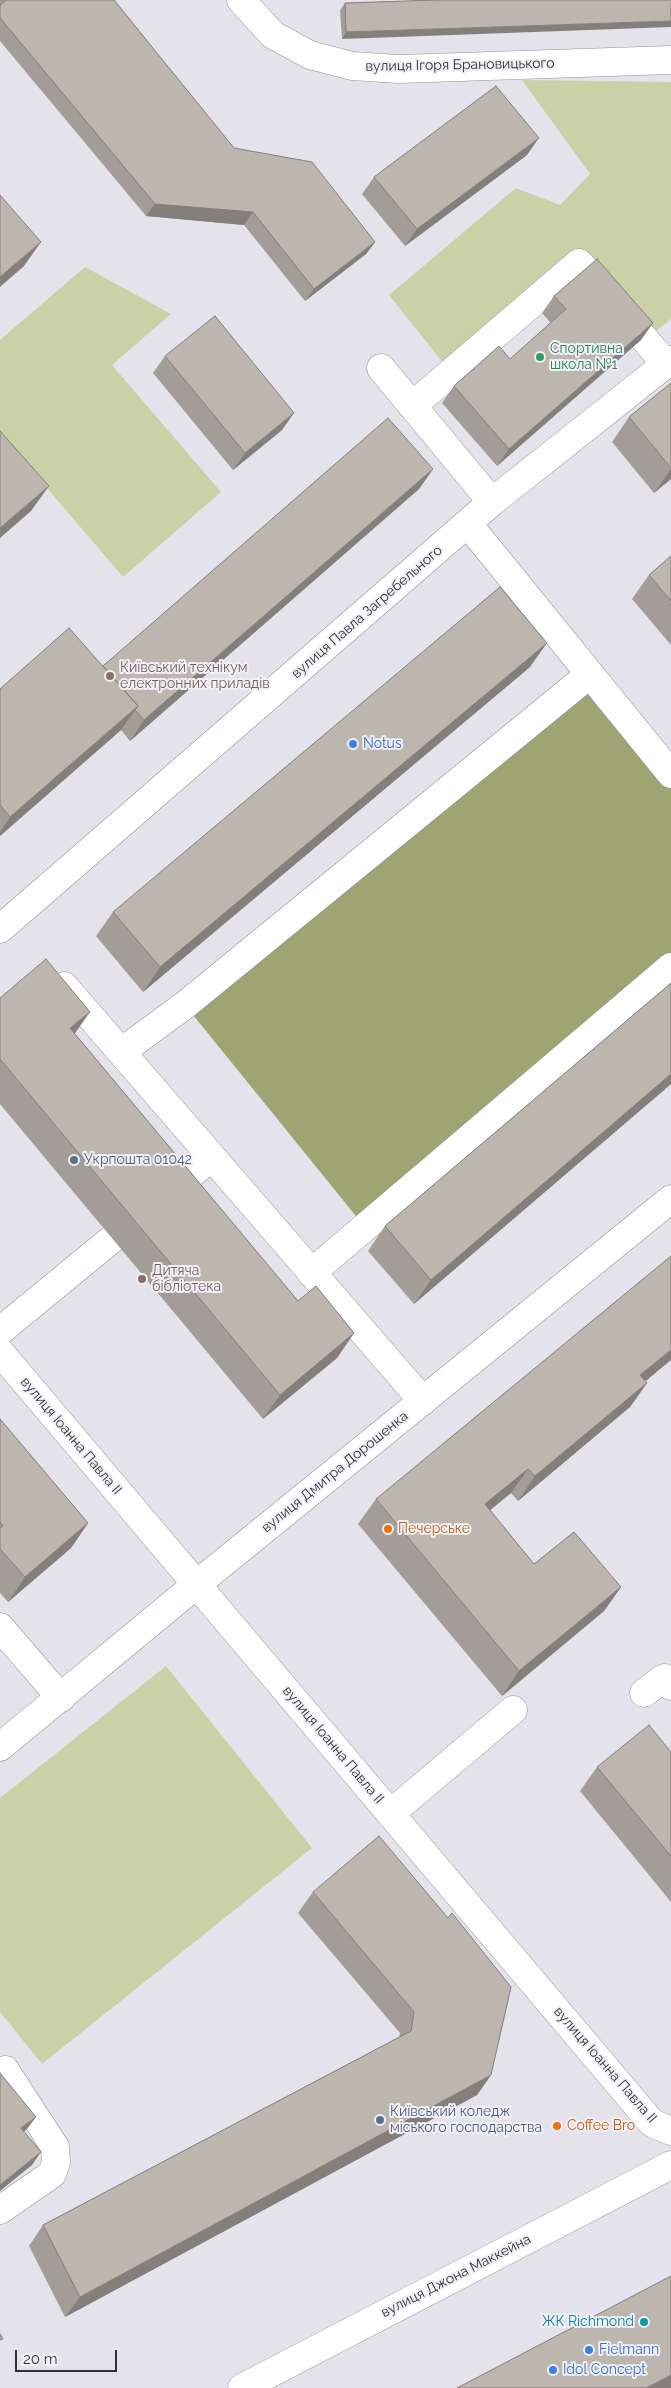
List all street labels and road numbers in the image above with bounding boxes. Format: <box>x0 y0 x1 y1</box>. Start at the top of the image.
street label: вулиця Ігоря Брановицького <box>365 55 555 75</box>
street label: вулиця Павла Загребельного <box>288 542 446 682</box>
street label: вулиця Іоанна Павла II <box>17 1374 125 1498</box>
street label: вулиця Дмитра Дорошенка <box>258 1408 412 1536</box>
street label: вулиця Іоанна Павла II <box>279 1683 387 1807</box>
street label: вулиця Іоанна Павла II <box>550 2004 660 2126</box>
street label: вулиця Джона Маккейна <box>378 2231 534 2321</box>

